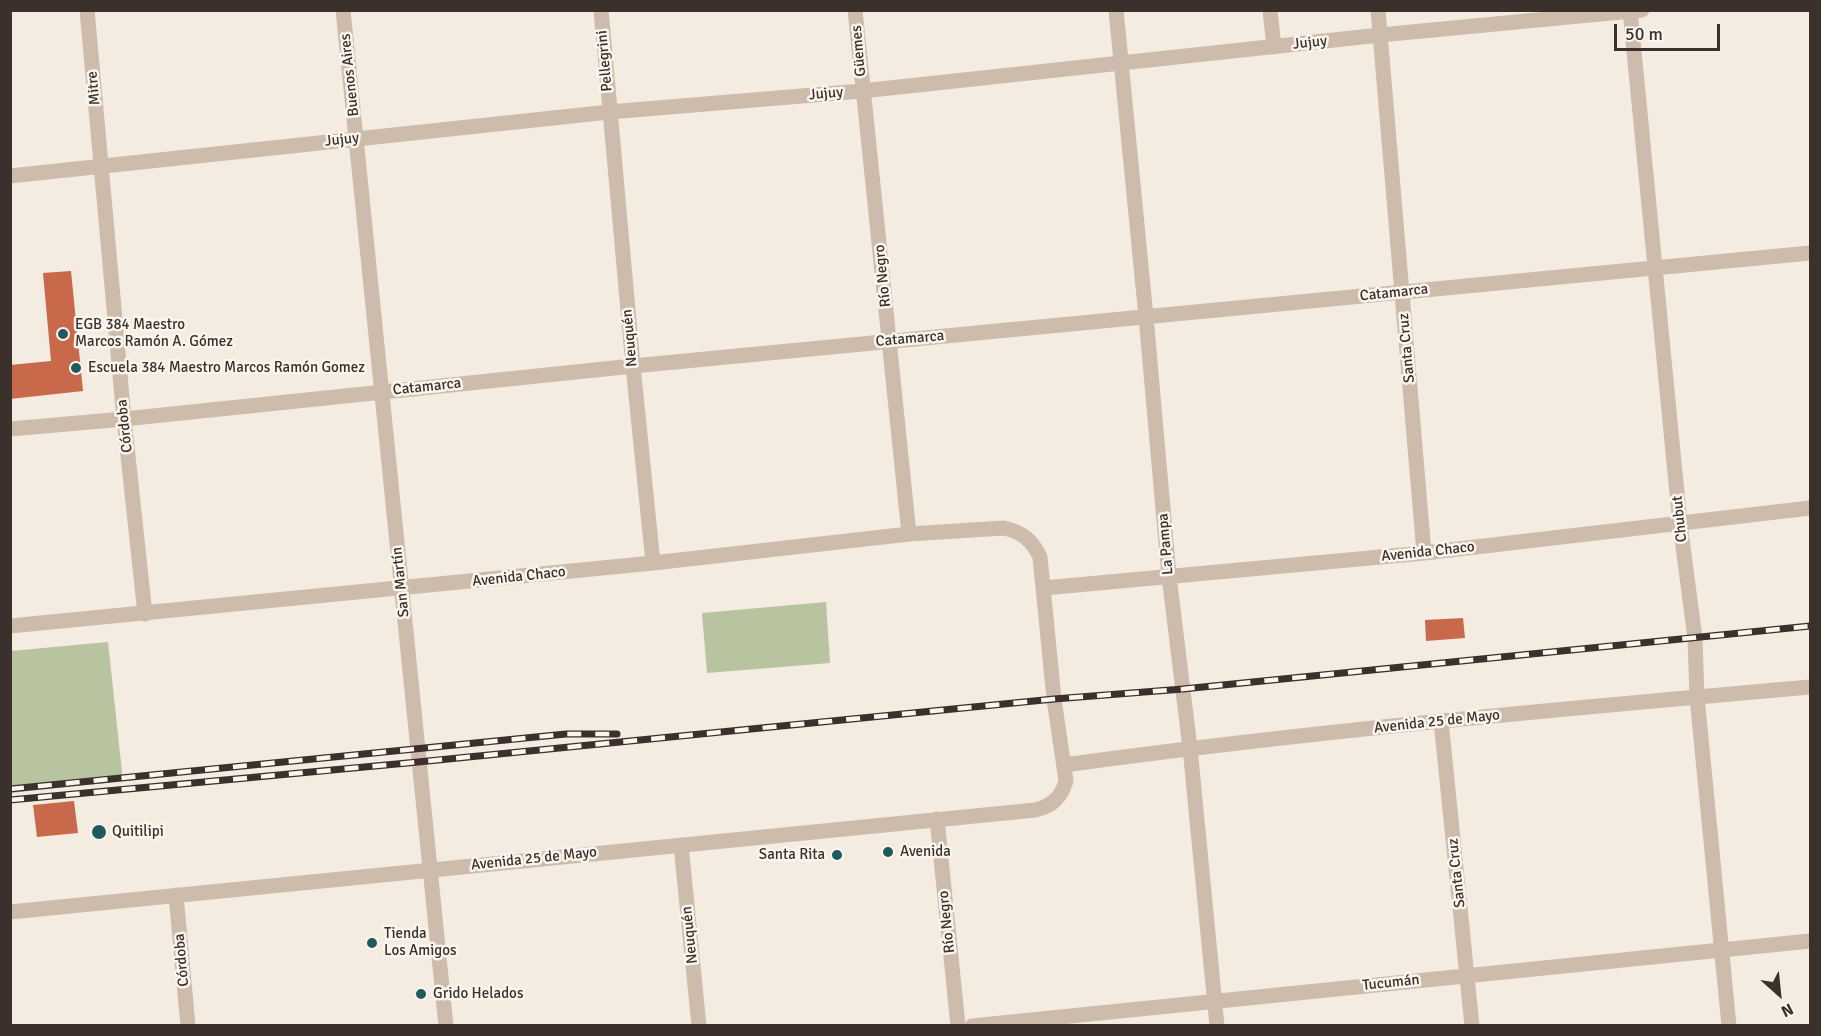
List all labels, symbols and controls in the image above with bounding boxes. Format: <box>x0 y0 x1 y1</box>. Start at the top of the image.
scale bar <box>1617 12 1724 50</box>
text: 50 m <box>1625 23 1663 45</box>
street label: Güemes <box>848 25 870 77</box>
street label: Pellegrini <box>593 30 617 92</box>
street label: Jujuy <box>1292 32 1328 54</box>
street label: Buenos Aires <box>337 33 363 117</box>
street label: Mitre <box>84 70 104 106</box>
street label: Jujuy <box>808 84 844 104</box>
street label: Jujuy <box>324 129 360 151</box>
street label: Río Negro <box>871 244 895 308</box>
street label: Catamarca <box>1359 280 1429 306</box>
street label: Neuquén <box>619 308 641 368</box>
street label: Santa Cruz <box>1395 312 1419 384</box>
place label: EGB 384 Maestro Marcos Ramón A. Gómez <box>75 316 233 351</box>
marker: EGB 384 Maestro Marcos Ramón A. Gómez <box>56 327 70 341</box>
street label: Catamarca <box>875 327 945 351</box>
place label: Escuela 384 Maestro Marcos Ramón Gomez <box>88 359 365 377</box>
marker: Escuela 384 Maestro Marcos Ramón Gomez <box>69 361 83 375</box>
street label: Catamarca <box>392 374 462 400</box>
street label: Córdoba <box>113 399 137 453</box>
street label: Chubut <box>1669 495 1691 543</box>
street label: La Pampa <box>1154 512 1178 576</box>
street label: Avenida Chaco <box>1380 538 1476 566</box>
street label: San Martín <box>388 546 414 618</box>
street label: Avenida Chaco <box>471 563 567 591</box>
street label: Avenida 25 de Mayo <box>1373 706 1501 738</box>
marker: Quitilipi <box>90 823 108 841</box>
place label: Quitilipi <box>112 823 164 841</box>
street label: Santa Cruz <box>1444 837 1470 909</box>
street label: Avenida 25 de Mayo <box>470 843 598 875</box>
place label: Avenida <box>900 843 951 861</box>
marker: Avenida <box>881 845 895 859</box>
place label: Santa Rita <box>759 846 825 864</box>
marker: Santa Rita <box>830 848 844 862</box>
street label: Río Negro <box>935 890 959 954</box>
street label: Neuquén <box>678 905 702 965</box>
place label: Tienda Los Amigos <box>384 925 457 960</box>
street label: Córdoba <box>171 933 193 987</box>
marker: Tienda Los Amigos <box>365 936 379 950</box>
north arrow <box>1749 964 1809 1024</box>
street label: Tucumán <box>1362 971 1420 995</box>
place label: Grido Helados <box>433 985 523 1003</box>
marker: Grido Helados <box>414 987 428 1001</box>
text: N <box>1778 999 1797 1021</box>

